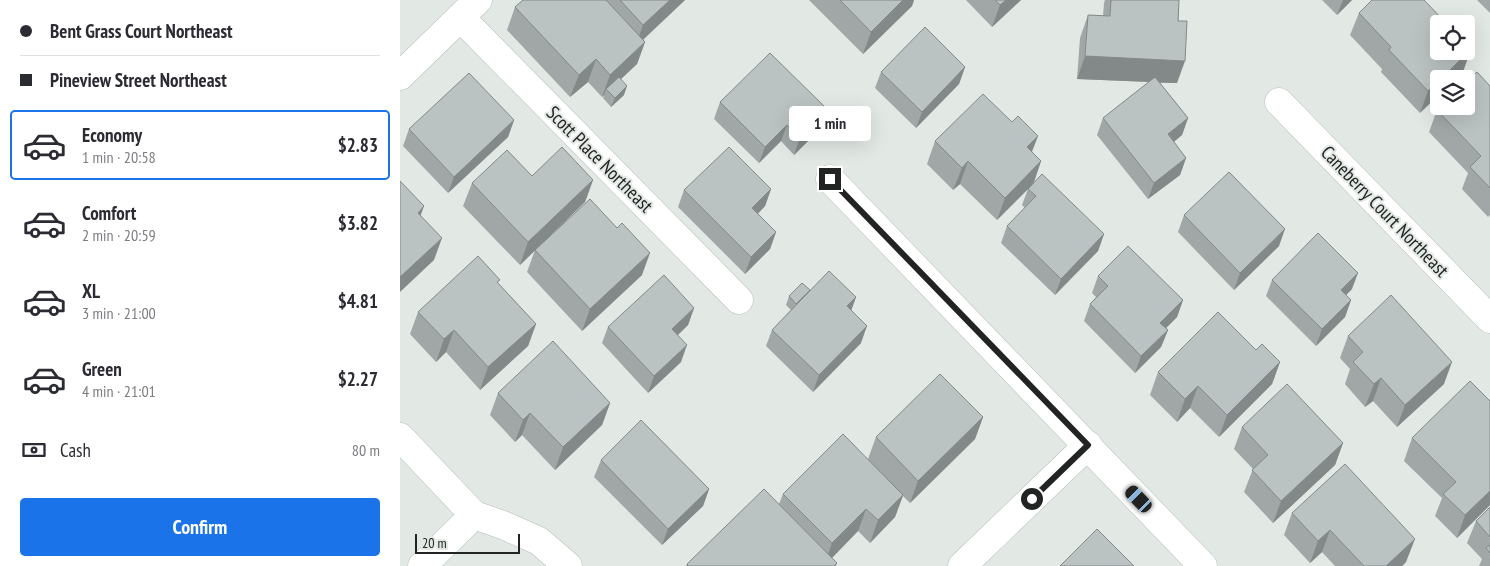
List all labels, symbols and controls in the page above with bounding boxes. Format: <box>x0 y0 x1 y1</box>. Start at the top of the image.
map controls <box>1430 15 1475 115</box>
button: locate <box>1430 15 1475 60</box>
text: Bent Grass Court Northeast <box>50 19 233 43</box>
text: Pineview Street Northeast <box>50 68 227 92</box>
button: layers <box>1430 70 1475 115</box>
street label: Scott Place Northeast <box>542 101 659 218</box>
callout: 1 min <box>789 106 871 142</box>
text: 1 min <box>814 113 846 133</box>
icon: car <box>22 123 67 168</box>
text: Economy <box>82 123 142 147</box>
text: $2.83 <box>338 133 378 157</box>
street label: Caneberry Court Northeast <box>1316 140 1454 282</box>
text: 1 min · 20:58 <box>82 147 156 167</box>
route end <box>819 168 841 190</box>
icon: car <box>22 201 67 246</box>
text: Comfort <box>82 201 136 225</box>
text: $3.82 <box>338 211 378 235</box>
text: 2 min · 20:59 <box>82 225 156 245</box>
icon: car <box>22 279 67 324</box>
text: XL <box>82 279 100 303</box>
text: $4.81 <box>338 289 378 313</box>
text: 3 min · 21:00 <box>82 303 156 323</box>
icon: car <box>22 357 67 402</box>
text: Green <box>82 357 122 381</box>
text: $2.27 <box>338 367 378 391</box>
text: 4 min · 21:01 <box>82 381 156 401</box>
icon: cash <box>20 436 48 464</box>
text: Cash <box>60 438 91 462</box>
text: 80 m <box>352 440 380 460</box>
car <box>1123 483 1154 515</box>
route start <box>1021 488 1043 510</box>
button: Confirm <box>20 498 380 556</box>
scale bar <box>415 531 520 554</box>
text: 20 m <box>422 534 447 552</box>

